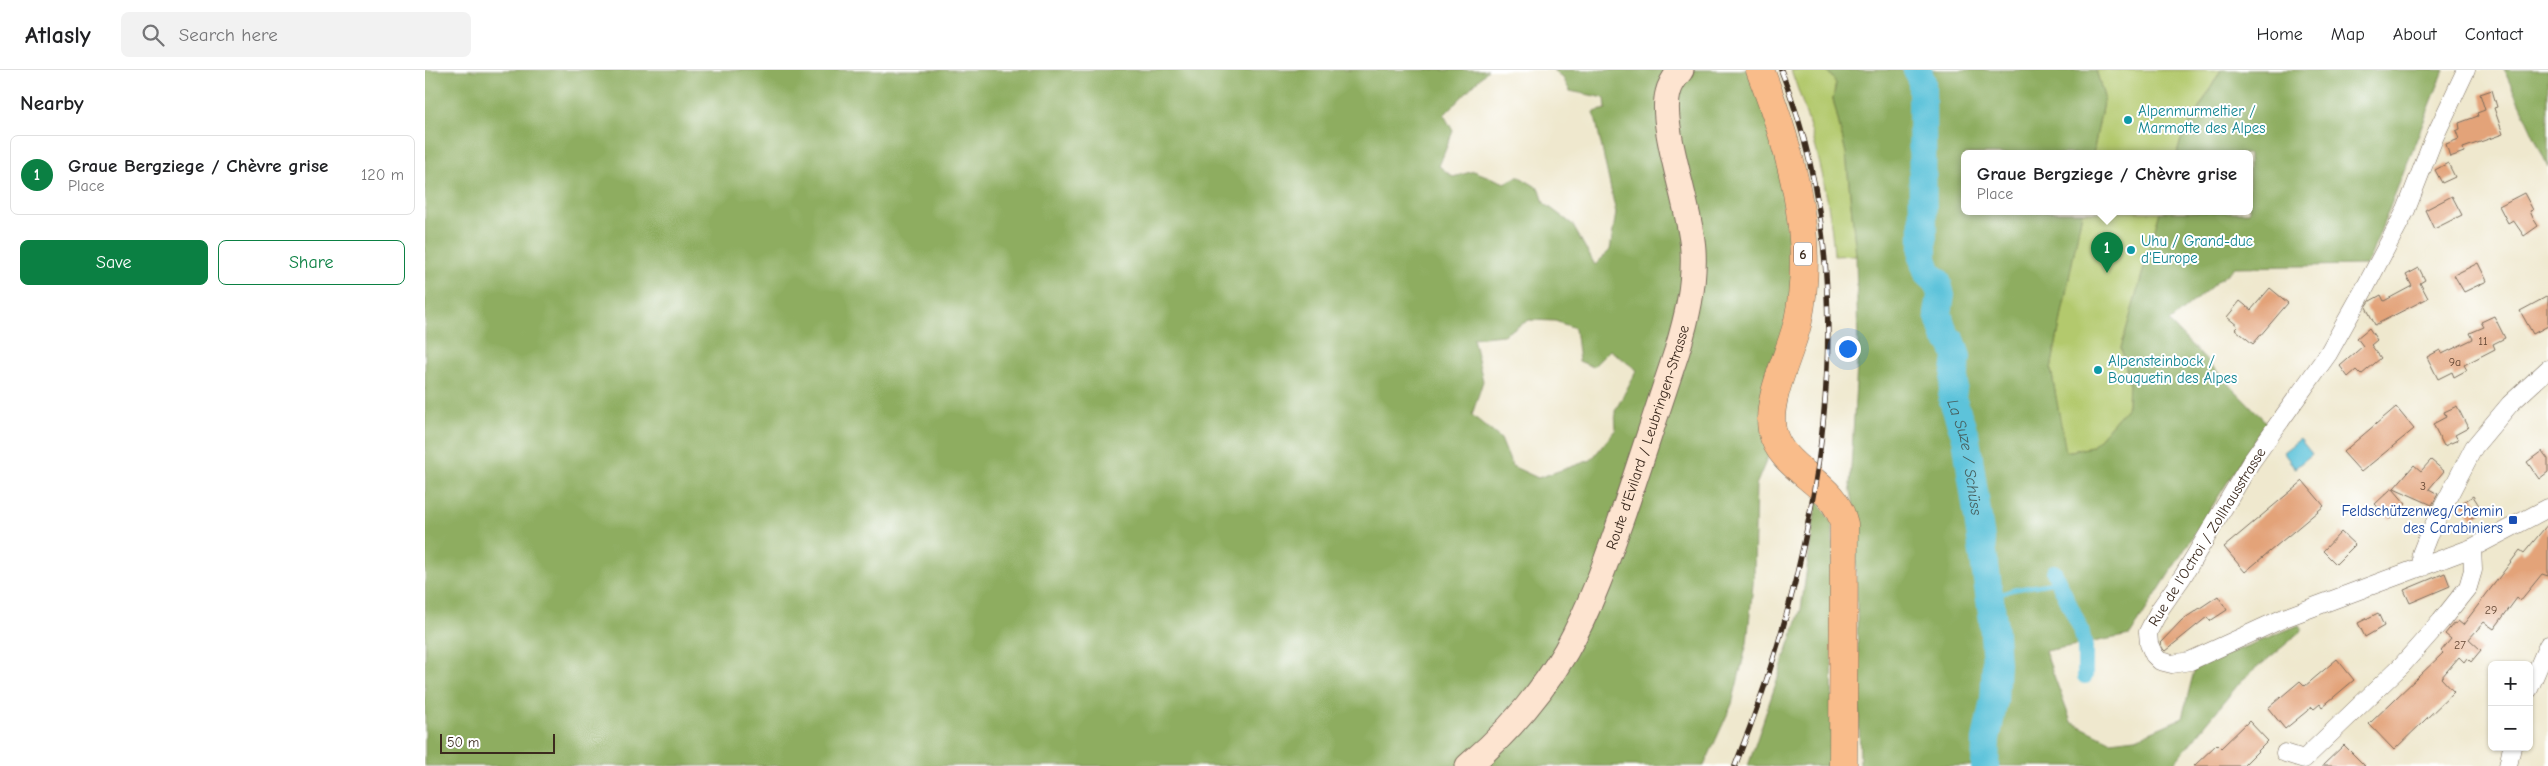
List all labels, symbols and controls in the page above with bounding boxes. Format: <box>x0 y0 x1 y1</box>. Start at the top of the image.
search box <box>121 12 471 57</box>
text: Atlasly <box>25 21 91 49</box>
icon: search <box>139 21 167 49</box>
text: Search here <box>179 24 278 46</box>
text: Home <box>2256 24 2303 45</box>
text: Map <box>2331 24 2365 45</box>
text: About <box>2393 24 2437 45</box>
text: Contact <box>2465 24 2523 45</box>
text: Nearby <box>20 91 84 115</box>
place label: Alpenmurmeltier / Marmotte des Alpes <box>2138 102 2266 137</box>
marker: Alpenmurmeltier / Marmotte des Alpes <box>2122 114 2134 126</box>
popup <box>1961 150 2253 215</box>
text: Graue Bergziege / Chèvre grise <box>68 155 328 177</box>
text: Graue Bergziege / Chèvre grise <box>1977 163 2237 185</box>
text: 1 <box>34 166 40 184</box>
text: 120 m <box>361 166 404 184</box>
text: Place <box>68 177 104 195</box>
text: Place <box>1977 185 2013 203</box>
pin: 1 <box>2091 232 2123 273</box>
place label: Uhu / Grand-duc d'Europe <box>2141 232 2253 267</box>
button: Save <box>20 240 208 285</box>
button: Share <box>218 240 405 285</box>
road number: 6 <box>1794 242 1812 265</box>
marker: Uhu / Grand-duc d'Europe <box>2125 244 2137 256</box>
street label: Route d'Evilard / Leubringen-Strasse <box>1602 323 1693 552</box>
house number: 11 <box>2478 334 2488 348</box>
your location <box>1835 336 1861 362</box>
place label: Alpensteinbock / Bouquetin des Alpes <box>2108 352 2237 387</box>
house number: 9a <box>2449 355 2461 369</box>
marker: Alpensteinbock / Bouquetin des Alpes <box>2092 364 2104 376</box>
water label: La Suze / Schüss <box>1943 397 1985 517</box>
street label: Rue de l'Octroi / Zollhausstrasse <box>2144 444 2270 630</box>
house number: 3 <box>2420 479 2426 493</box>
place label: Feldschützenweg/Chemin des Carabiniers <box>2341 502 2503 537</box>
marker: Feldschützenweg/Chemin des Carabiniers <box>2507 514 2519 526</box>
house number: 29 <box>2485 603 2497 617</box>
house number: 27 <box>2454 638 2466 652</box>
map controls <box>2488 661 2533 751</box>
button: + <box>2488 661 2533 706</box>
button: − <box>2488 706 2533 751</box>
scale bar <box>440 731 555 754</box>
text: 50 m <box>447 734 479 751</box>

